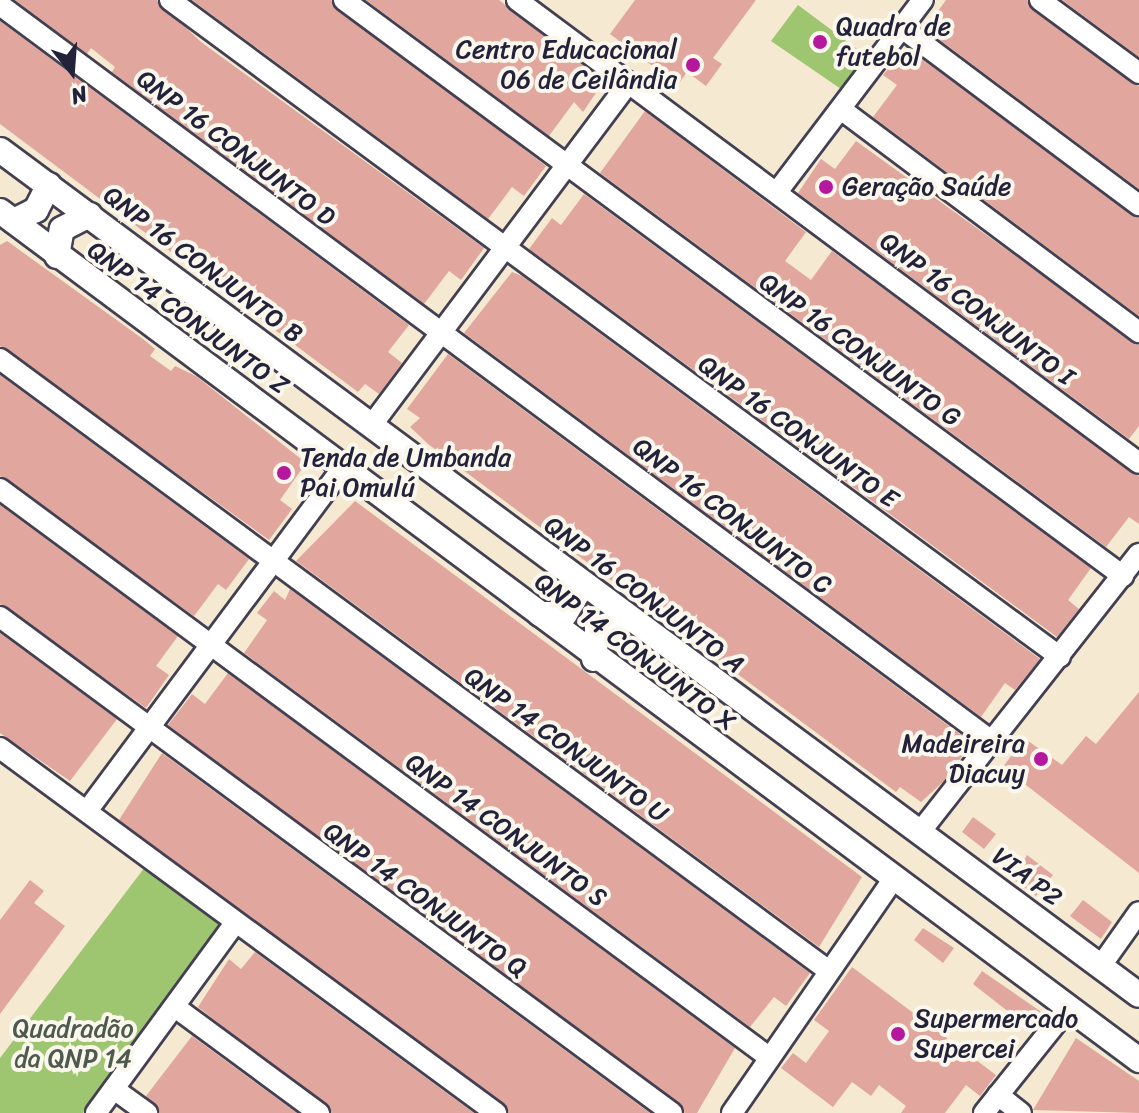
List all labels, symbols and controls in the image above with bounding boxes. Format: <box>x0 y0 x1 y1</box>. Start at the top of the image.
place label: Quadra de futebol <box>836 11 951 72</box>
north arrow <box>32 32 112 112</box>
marker: Quadra de futebol <box>811 33 829 51</box>
place label: Centro Educacional 06 de Ceilândia <box>455 34 677 96</box>
marker: Centro Educacional 06 de Ceilândia <box>684 56 702 74</box>
street label: QNP 16 CONJUNTO D <box>130 63 342 233</box>
text: N <box>66 75 92 116</box>
place label: Geração Saúde <box>842 171 1011 203</box>
marker: Geração Saúde <box>817 178 835 196</box>
street label: QNP 16 CONJUNTO B <box>97 180 309 350</box>
street label: QNP 16 CONJUNTO I <box>873 226 1081 392</box>
street label: QNP 14 CONJUNTO Z <box>81 234 295 402</box>
street label: QNP 16 CONJUNTO G <box>753 266 967 434</box>
street label: QNP 16 CONJUNTO E <box>692 349 904 515</box>
street label: QNP 16 CONJUNTO C <box>626 431 838 601</box>
place label: Tenda de Umbanda Pai Omulú <box>300 442 512 504</box>
marker: Tenda de Umbanda Pai Omulú <box>275 464 293 482</box>
street label: QNP 16 CONJUNTO A <box>538 510 750 680</box>
street label: QNP 14 CONJUNTO X <box>528 566 742 738</box>
street label: QNP 14 CONJUNTO U <box>458 661 674 829</box>
place label: Madeireira Diacuy <box>902 728 1025 790</box>
street label: QNP 14 CONJUNTO S <box>398 746 614 914</box>
marker: Madeireira Diacuy <box>1032 750 1050 768</box>
street label: QNP 14 CONJUNTO Q <box>317 816 533 984</box>
street label: VIA P2 <box>986 840 1068 914</box>
place label: Supermercado Supercei <box>914 1003 1078 1064</box>
park label: Quadradão da QNP 14 <box>12 1013 134 1074</box>
marker: Supermercado Supercei <box>889 1025 907 1043</box>

